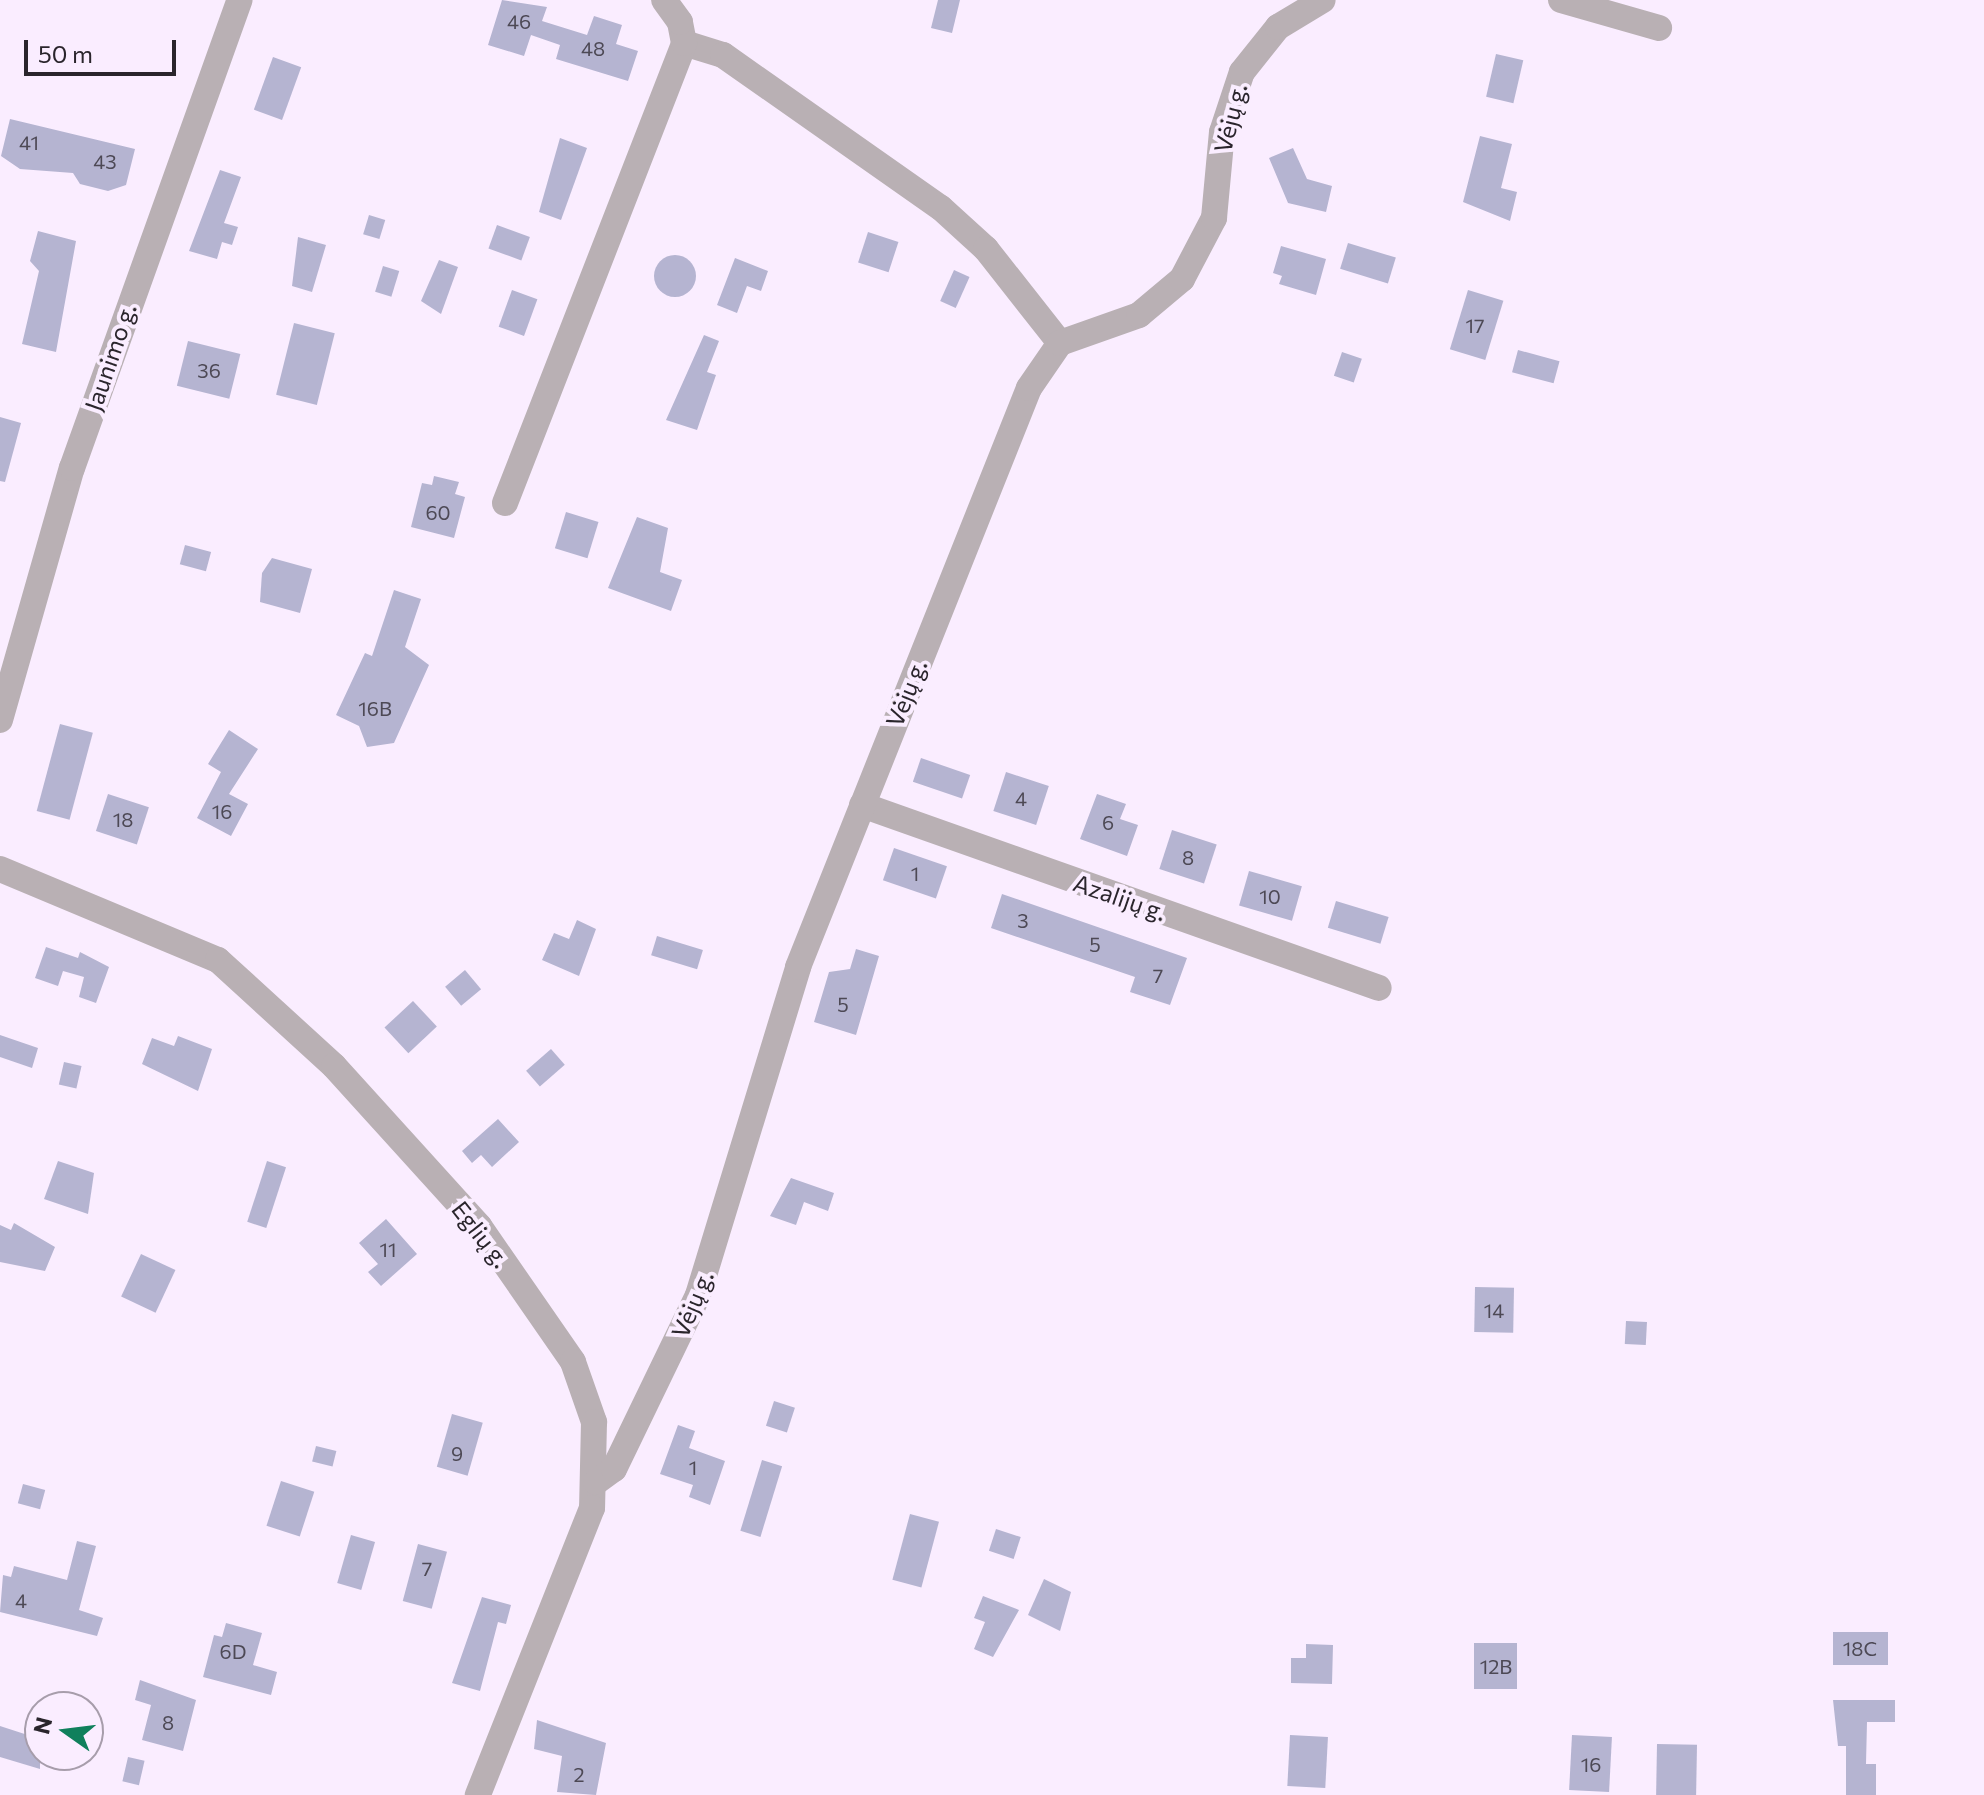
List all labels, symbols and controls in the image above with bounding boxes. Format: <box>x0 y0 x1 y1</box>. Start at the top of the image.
house number: 46 <box>507 9 531 33</box>
scale bar <box>28 24 180 74</box>
house number: 48 <box>581 36 605 60</box>
text: 50 m <box>38 39 93 68</box>
street label: Vėjų g. <box>1208 80 1252 156</box>
house number: 41 <box>19 130 39 154</box>
house number: 43 <box>93 149 117 173</box>
street label: Jaunimo g. <box>78 300 142 414</box>
house number: 17 <box>1465 313 1485 337</box>
house number: 36 <box>197 358 221 382</box>
house number: 60 <box>425 500 451 524</box>
street label: Vėjų g. <box>879 655 933 731</box>
house number: 16B <box>358 696 392 720</box>
house number: 4 <box>1015 786 1027 810</box>
house number: 16 <box>212 799 232 823</box>
house number: 18 <box>113 807 133 831</box>
house number: 6 <box>1102 810 1114 834</box>
house number: 8 <box>1182 845 1194 869</box>
house number: 1 <box>911 861 919 885</box>
street label: Azalijų g. <box>1070 868 1170 926</box>
house number: 10 <box>1259 884 1281 908</box>
house number: 3 <box>1017 908 1029 932</box>
house number: 5 <box>1089 932 1101 956</box>
house number: 7 <box>1153 963 1163 987</box>
house number: 5 <box>837 992 849 1016</box>
street label: Eglių g. <box>446 1195 516 1273</box>
house number: 11 <box>379 1237 397 1261</box>
street label: Vėjų g. <box>665 1266 719 1342</box>
house number: 14 <box>1484 1298 1504 1322</box>
house number: 9 <box>451 1441 463 1465</box>
house number: 1 <box>689 1455 697 1479</box>
house number: 7 <box>422 1556 432 1580</box>
house number: 4 <box>15 1588 27 1612</box>
house number: 18C <box>1843 1636 1877 1660</box>
house number: 6D <box>220 1639 246 1663</box>
house number: 12B <box>1480 1654 1512 1678</box>
north arrow <box>24 1691 104 1771</box>
house number: 8 <box>162 1710 174 1734</box>
text: N <box>27 1714 57 1737</box>
house number: 16 <box>1581 1752 1601 1776</box>
house number: 2 <box>573 1762 585 1786</box>

